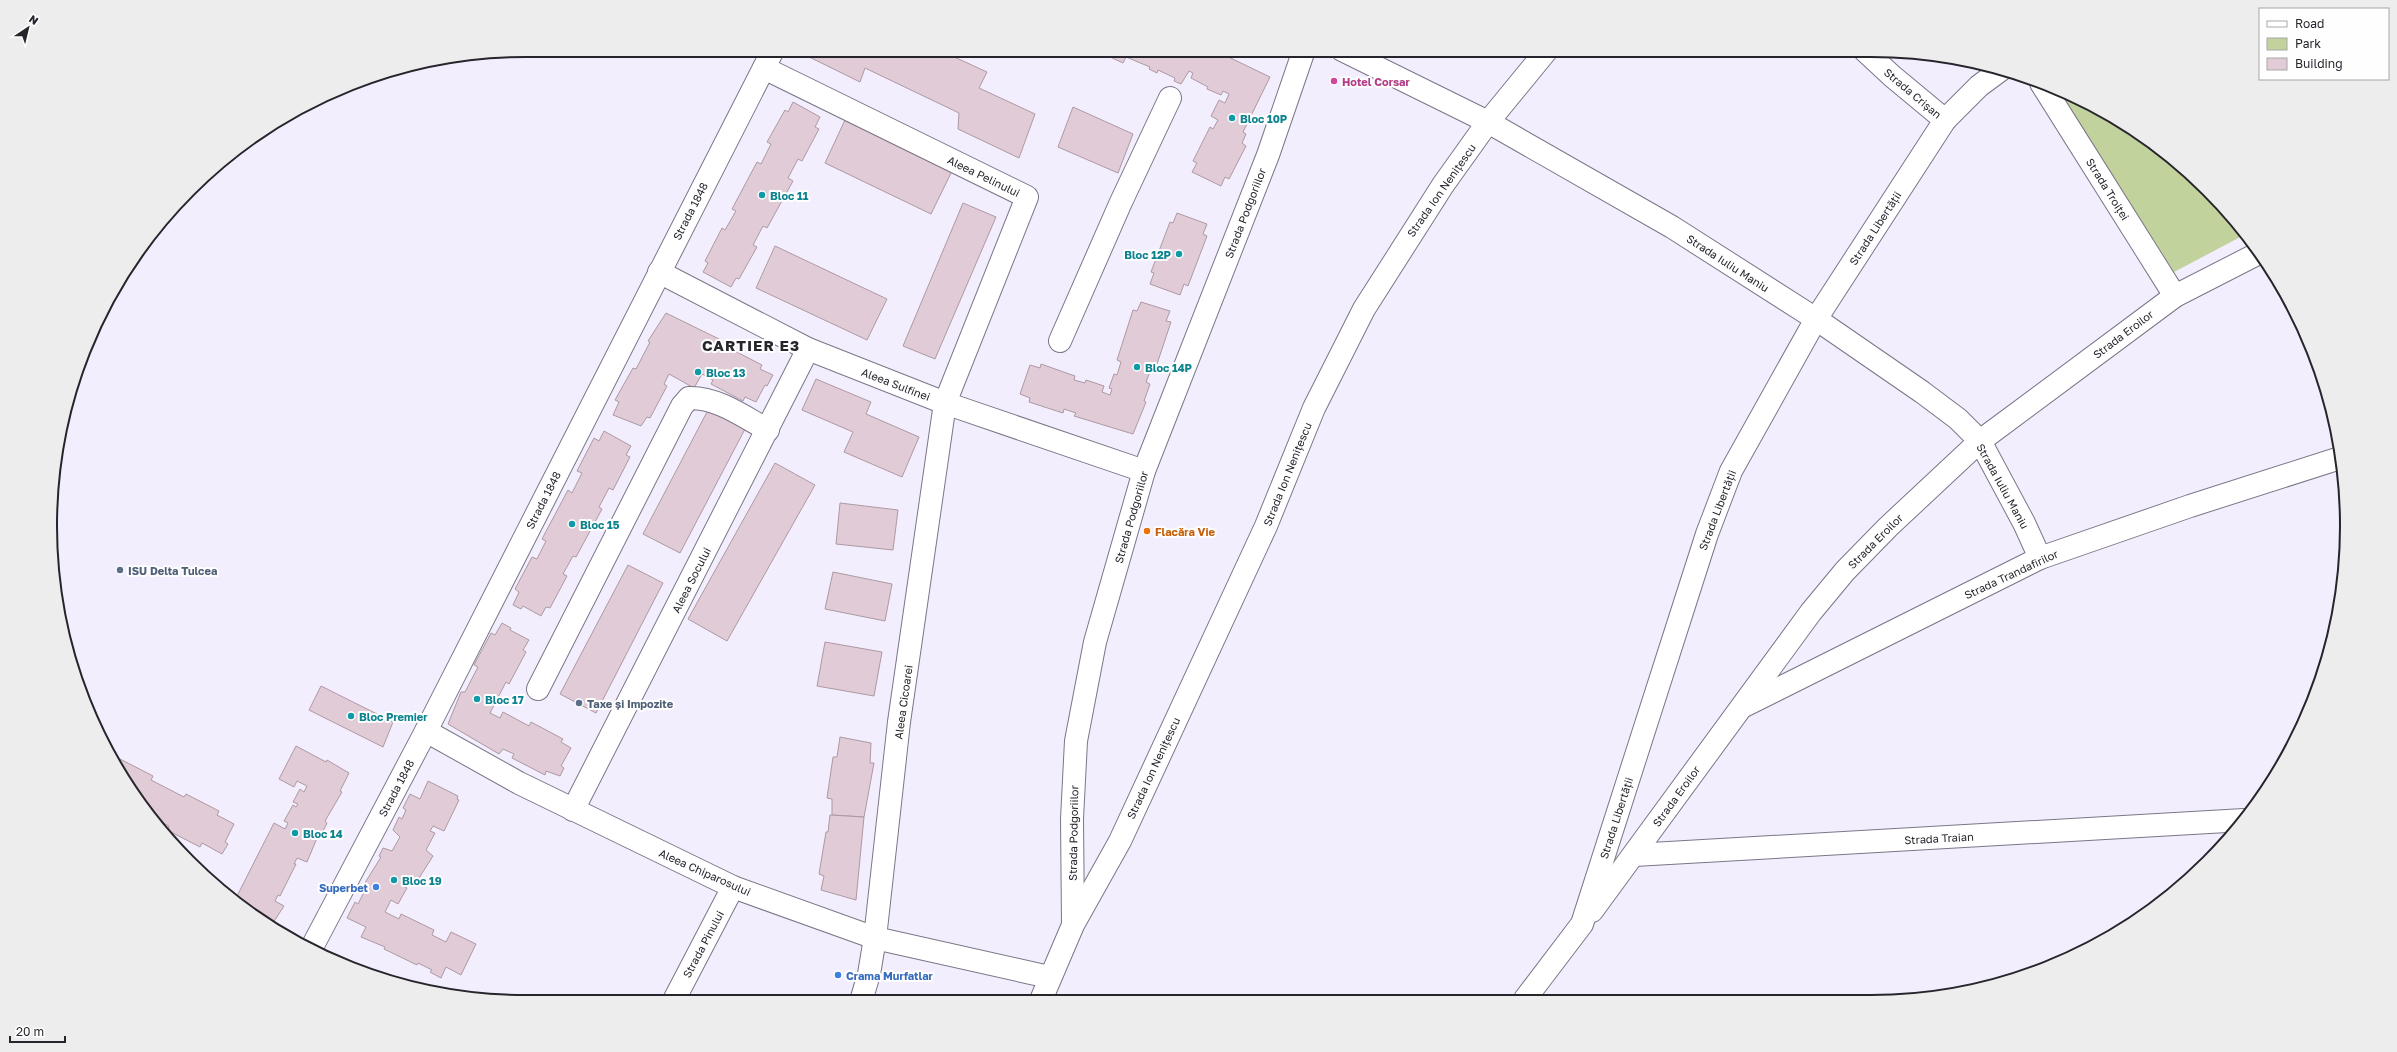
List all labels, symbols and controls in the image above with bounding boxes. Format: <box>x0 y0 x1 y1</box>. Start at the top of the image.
north arrow <box>8 8 48 48</box>
legend <box>2259 8 2389 80</box>
text: N <box>27 12 41 27</box>
text: Road <box>2295 16 2324 31</box>
text: Park <box>2295 36 2321 51</box>
text: Building <box>2295 56 2343 71</box>
street label: Strada Crișan <box>1881 65 1944 122</box>
place label: Hotel Corsar <box>1342 75 1410 88</box>
marker: Hotel Corsar <box>1329 76 1339 86</box>
place label: Bloc 10P <box>1240 112 1288 125</box>
marker: Bloc 10P <box>1227 113 1237 123</box>
street label: Strada Ion Nenițescu <box>1404 141 1479 240</box>
street label: Aleea Pelinului <box>946 153 1022 199</box>
street label: Strada Troiței <box>2083 156 2132 223</box>
street label: Strada Podgoriilor <box>1222 165 1268 260</box>
street label: Strada 1848 <box>670 180 710 242</box>
place label: Bloc 11 <box>770 189 809 202</box>
street label: Strada Libertății <box>1846 189 1904 268</box>
marker: Bloc 11 <box>757 190 767 200</box>
street label: Strada Iuliu Maniu <box>1684 232 1772 294</box>
place label: Bloc 12P <box>1124 248 1172 261</box>
marker: Bloc 12P <box>1174 249 1184 259</box>
street label: Strada Eroilor <box>2090 307 2156 361</box>
district label: CARTIER E3 <box>702 336 800 354</box>
place label: Bloc 14P <box>1145 361 1193 374</box>
marker: Bloc 14P <box>1132 362 1142 372</box>
street label: Aleea Sulfinei <box>860 365 932 403</box>
place label: Bloc 13 <box>706 366 746 379</box>
marker: Bloc 13 <box>693 367 703 377</box>
street label: Strada Ion Nenițescu <box>1260 420 1315 528</box>
street label: Strada Iuliu Maniu <box>1974 441 2032 531</box>
street label: Strada Libertății <box>1696 468 1739 552</box>
street label: Strada 1848 <box>523 469 563 531</box>
street label: Strada Podgoriilor <box>1112 469 1151 565</box>
street label: Strada Eroilor <box>1845 510 1906 571</box>
place label: Bloc 15 <box>580 518 620 531</box>
marker: Bloc 15 <box>567 519 577 529</box>
place label: Flacăra Vie <box>1155 525 1215 538</box>
marker: Flacăra Vie <box>1142 526 1152 536</box>
street label: Aleea Socului <box>669 545 713 615</box>
street label: Strada Trandafirilor <box>1962 546 2061 601</box>
place label: ISU Delta Tulcea <box>128 564 217 577</box>
marker: ISU Delta Tulcea <box>115 565 125 575</box>
street label: Aleea Cicoarei <box>891 664 915 740</box>
place label: Bloc 17 <box>485 693 524 706</box>
marker: Bloc 17 <box>472 694 482 704</box>
place label: Taxe și Impozite <box>587 697 674 710</box>
marker: Taxe și Impozite <box>574 698 584 708</box>
place label: Bloc Premier <box>359 710 428 723</box>
marker: Bloc Premier <box>346 711 356 721</box>
street label: Strada Ion Nenițescu <box>1124 715 1183 821</box>
street label: Strada 1848 <box>376 757 417 819</box>
street label: Strada Eroilor <box>1650 762 1703 829</box>
street label: Strada Libertății <box>1597 775 1636 861</box>
street label: Strada Podgoriilor <box>1066 784 1080 881</box>
place label: Bloc 14 <box>303 827 343 840</box>
marker: Bloc 14 <box>290 828 300 838</box>
street label: Strada Traian <box>1904 830 1974 846</box>
street label: Aleea Chiparosului <box>657 846 753 898</box>
place label: Bloc 19 <box>402 874 442 887</box>
marker: Bloc 19 <box>389 875 399 885</box>
place label: Superbet <box>319 881 369 894</box>
marker: Superbet <box>371 882 381 892</box>
street label: Strada Pinului <box>680 908 726 980</box>
place label: Crama Murfatlar <box>846 969 934 982</box>
marker: Crama Murfatlar <box>833 970 843 980</box>
scale bar <box>10 1018 65 1044</box>
text: 20 m <box>16 1024 44 1039</box>

